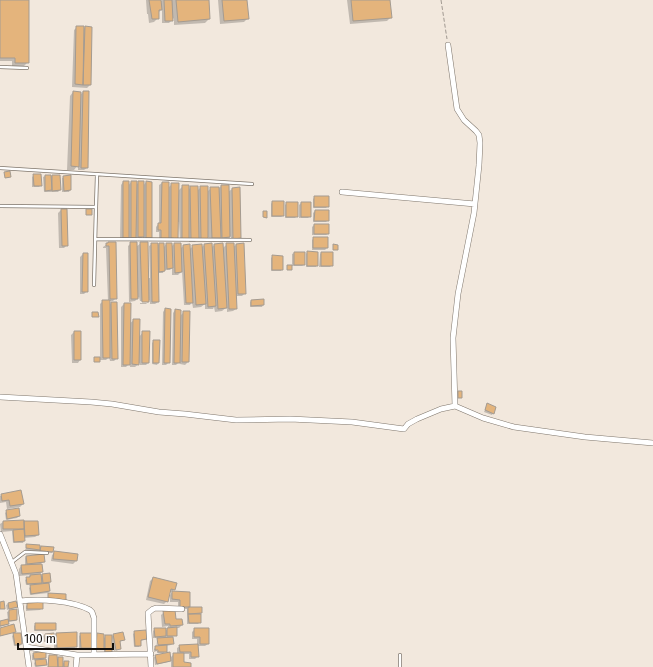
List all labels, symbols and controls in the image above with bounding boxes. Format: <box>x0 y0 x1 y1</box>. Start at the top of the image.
scale bar <box>18 625 113 651</box>
text: 100 m <box>24 632 56 646</box>

